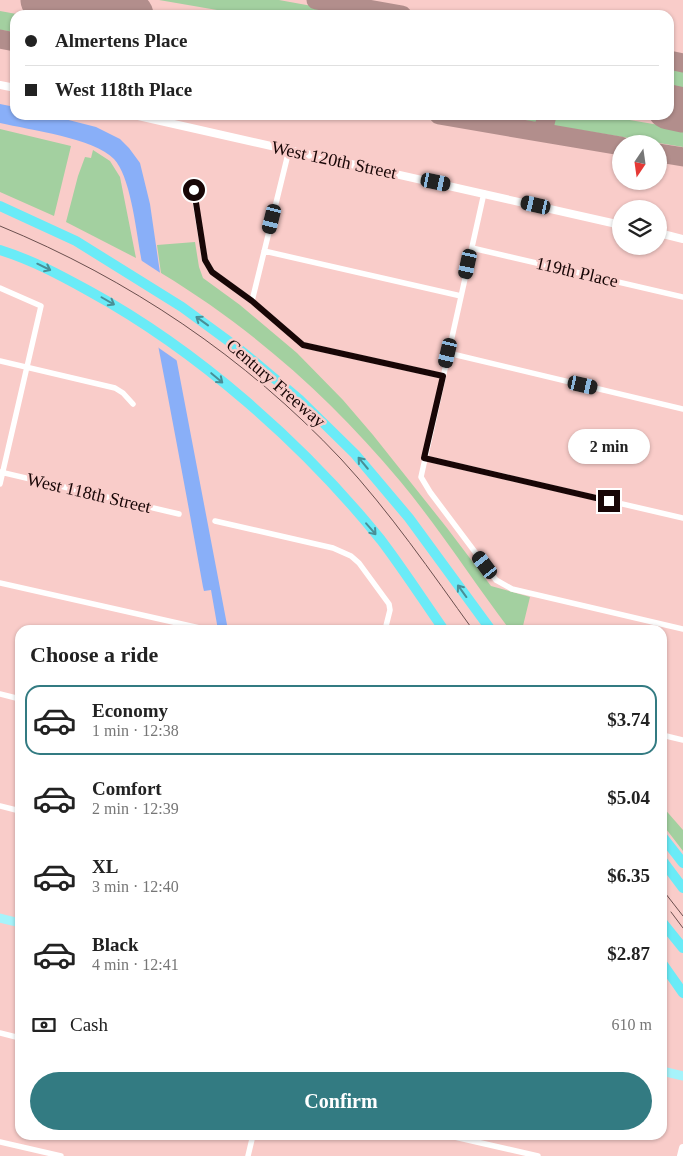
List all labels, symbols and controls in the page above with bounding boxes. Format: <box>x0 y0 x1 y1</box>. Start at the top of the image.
text: Almertens Place <box>55 30 187 51</box>
text: West 118th Place <box>55 79 192 100</box>
north arrow <box>612 135 668 190</box>
map controls <box>612 135 667 255</box>
street label: West 120th Street <box>270 137 398 183</box>
car <box>419 172 452 192</box>
route start <box>183 179 205 201</box>
car <box>519 194 552 216</box>
button: layers <box>612 200 667 255</box>
car <box>261 203 282 235</box>
car <box>457 248 478 280</box>
street label: 119th Place <box>534 253 620 291</box>
one-way arrow <box>36 263 51 272</box>
one-way arrow <box>100 296 115 306</box>
one-way arrow <box>195 316 209 326</box>
street label: Century Freeway <box>222 335 330 431</box>
car <box>437 337 458 369</box>
one-way arrow <box>211 373 224 384</box>
car <box>566 374 599 396</box>
callout: 2 min <box>568 428 650 464</box>
text: 2 min <box>590 438 628 455</box>
one-way arrow <box>357 456 368 469</box>
street label: West 118th Street <box>25 469 153 517</box>
route end <box>598 490 620 512</box>
one-way arrow <box>365 522 376 535</box>
car <box>469 549 500 581</box>
one-way arrow <box>457 585 468 598</box>
text: Choose a ride <box>30 642 158 667</box>
icon: car <box>32 698 77 743</box>
text: Economy <box>92 700 168 721</box>
text: $3.74 <box>607 709 650 730</box>
text: 1 min · 12:38 <box>92 722 179 739</box>
icon: car <box>32 776 77 821</box>
text: Comfort <box>92 778 162 799</box>
text: $5.04 <box>607 787 650 808</box>
text: 2 min · 12:39 <box>92 800 179 817</box>
icon: car <box>32 854 77 899</box>
text: XL <box>92 856 118 877</box>
text: $6.35 <box>607 865 650 886</box>
text: 3 min · 12:40 <box>92 878 179 895</box>
icon: car <box>32 932 77 977</box>
text: Black <box>92 934 138 955</box>
text: $2.87 <box>607 943 650 964</box>
text: 4 min · 12:41 <box>92 956 179 973</box>
icon: cash <box>30 1011 58 1039</box>
text: Cash <box>70 1014 108 1035</box>
text: 610 m <box>612 1016 652 1033</box>
button: Confirm <box>30 1072 652 1130</box>

